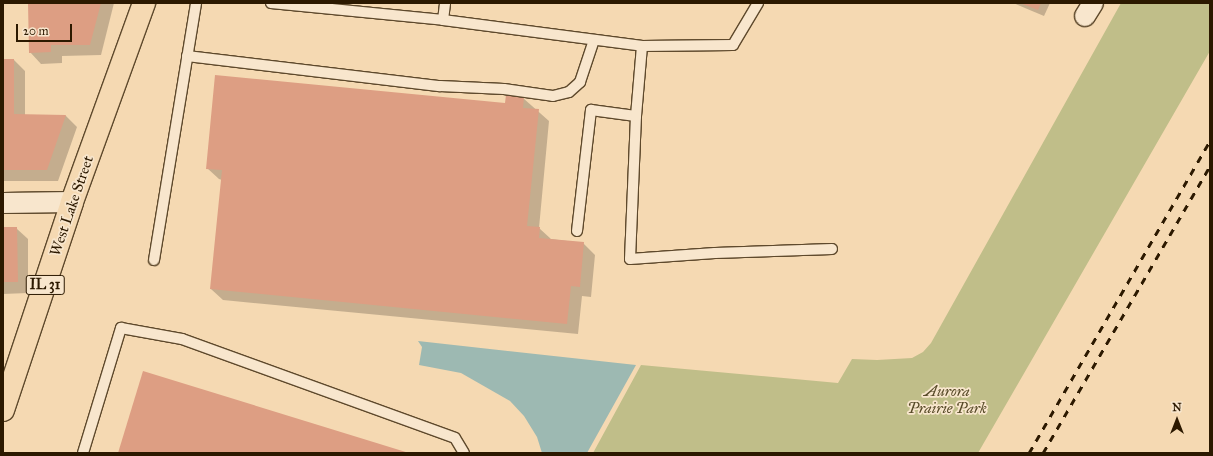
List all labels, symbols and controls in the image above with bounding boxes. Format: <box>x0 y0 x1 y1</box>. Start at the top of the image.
scale bar <box>18 16 74 42</box>
text: 20 m <box>23 24 49 38</box>
street label: West Lake Street <box>46 153 98 259</box>
road number: IL 31 <box>25 273 65 297</box>
park label: Aurora Prairie Park <box>907 382 987 417</box>
north arrow <box>1157 400 1197 440</box>
text: N <box>1172 401 1182 414</box>

